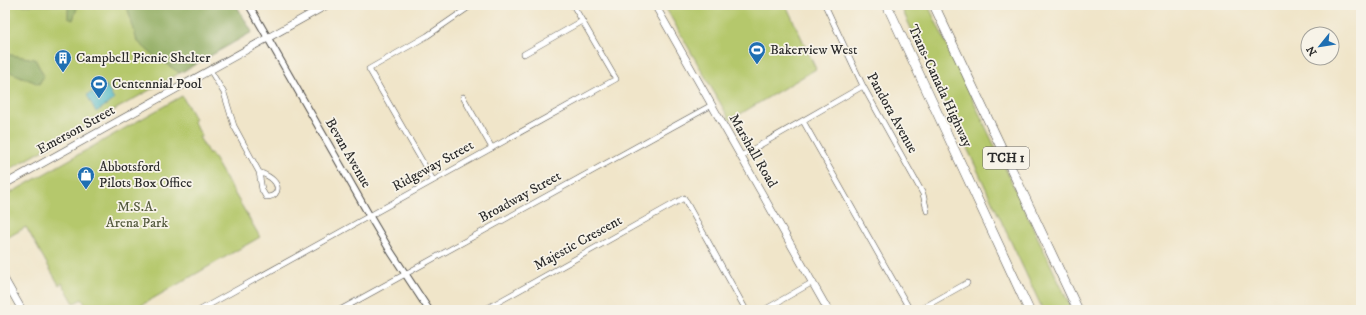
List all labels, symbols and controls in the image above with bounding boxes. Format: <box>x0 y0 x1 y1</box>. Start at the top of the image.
street label: Trans-Canada Highway <box>904 22 976 151</box>
north arrow <box>1300 26 1340 66</box>
sports icon: Bakerview West <box>747 40 767 65</box>
place label: Bakerview West <box>770 41 858 59</box>
text: N <box>1304 43 1321 58</box>
building icon: Campbell Picnic Shelter <box>53 48 73 73</box>
place label: Campbell Picnic Shelter <box>76 49 211 67</box>
street label: Pandora Avenue <box>862 69 922 157</box>
sports icon: Centennial Pool <box>89 74 109 99</box>
place label: Centennial Pool <box>112 75 202 93</box>
street label: Emerson Street <box>34 101 119 159</box>
street label: Marshall Road <box>725 111 781 191</box>
street label: Bevan Avenue <box>321 115 375 191</box>
street label: Ridgeway Street <box>389 136 477 196</box>
road number: TCH 1 <box>983 147 1029 169</box>
place label: Abbotsford Pilots Box Office <box>99 158 192 192</box>
shop icon: Abbotsford Pilots Box Office <box>76 165 96 190</box>
street label: Broadway Street <box>476 167 565 227</box>
park label: M.S.A. Arena Park <box>106 198 168 232</box>
street label: Majestic Crescent <box>531 211 626 275</box>

